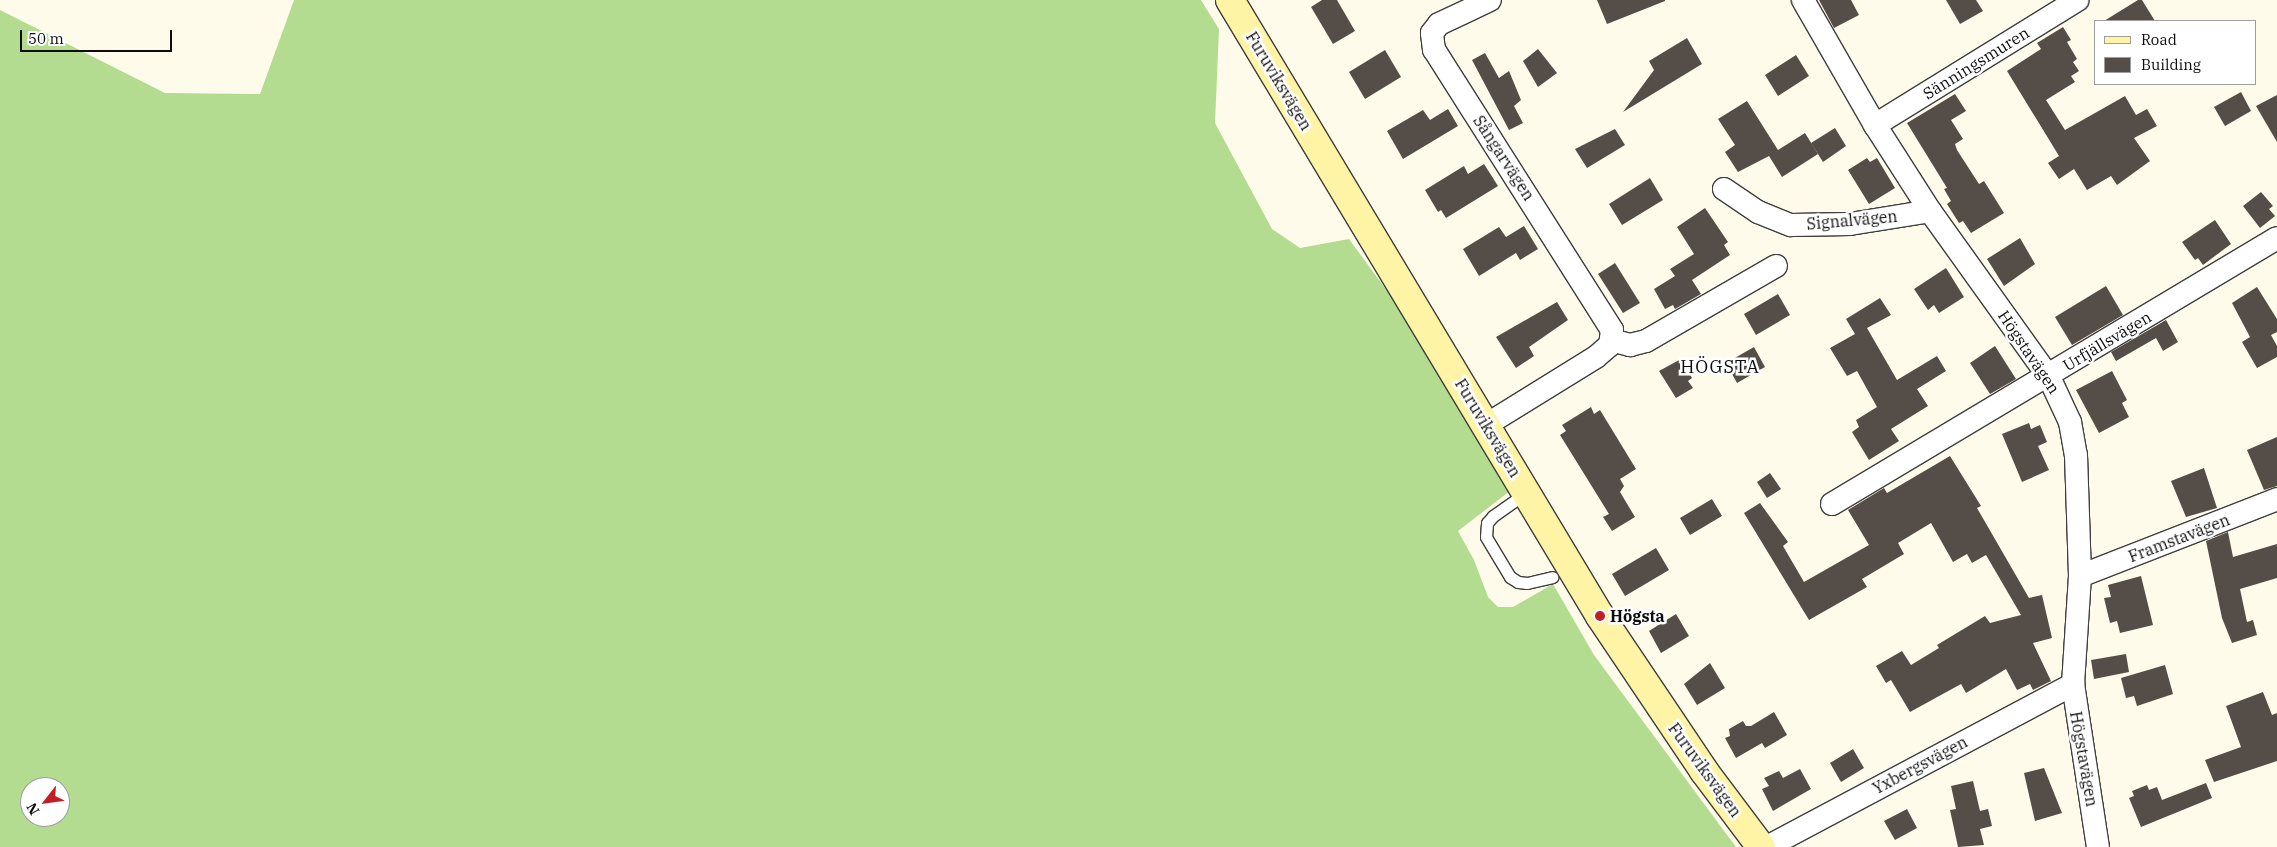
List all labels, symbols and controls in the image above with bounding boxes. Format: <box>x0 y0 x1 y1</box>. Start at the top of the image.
scale bar <box>22 20 175 52</box>
legend <box>2094 20 2257 85</box>
street label: Sänningsmuren <box>1919 23 2033 103</box>
street label: Furuviksvägen <box>1242 28 1316 134</box>
text: 50 m <box>28 29 64 48</box>
text: Road <box>2141 30 2177 49</box>
text: Building <box>2141 55 2201 74</box>
street label: Sångarvägen <box>1469 112 1539 204</box>
street label: Signalvägen <box>1806 206 1898 234</box>
street label: Högstavägen <box>1994 307 2064 397</box>
street label: Urfjällsvägen <box>2059 307 2155 375</box>
district label: HÖGSTA <box>1679 356 1761 378</box>
street label: Furuviksvägen <box>1451 375 1525 481</box>
street label: Framstavägen <box>2126 510 2232 566</box>
place label: Högsta <box>1610 606 1665 626</box>
marker: Högsta <box>1594 610 1606 622</box>
street label: Högstavägen <box>2066 710 2102 808</box>
street label: Furuviksvägen <box>1664 719 1746 821</box>
street label: Yxbergsvägen <box>1869 732 1971 798</box>
north arrow <box>20 777 70 827</box>
text: N <box>22 800 43 818</box>

